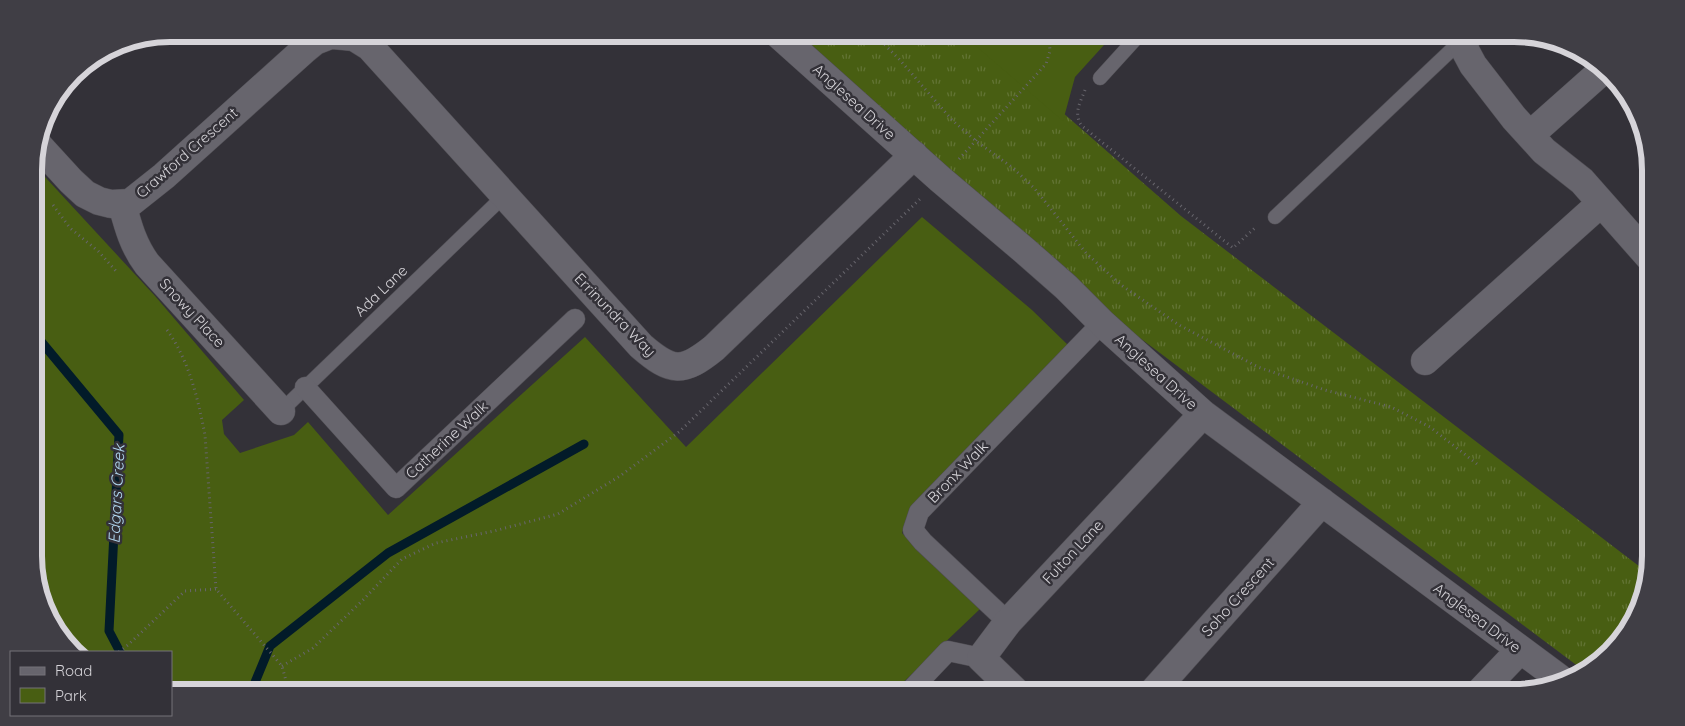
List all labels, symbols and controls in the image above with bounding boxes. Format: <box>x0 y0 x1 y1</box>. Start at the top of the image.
street label: Anglesea Drive <box>809 60 899 144</box>
street label: Crawford Crescent <box>132 103 242 202</box>
street label: Ada Lane <box>350 261 411 320</box>
street label: Errinundra Way <box>571 269 660 360</box>
street label: Snowy Place <box>155 274 229 351</box>
street label: Anglesea Drive <box>1111 330 1201 414</box>
street label: Catherine Walk <box>401 396 492 483</box>
street label: Bronx Walk <box>923 437 992 507</box>
water label: Edgars Creek <box>103 442 129 544</box>
street label: Fulton Lane <box>1038 515 1107 588</box>
street label: Soho Crescent <box>1197 553 1278 640</box>
street label: Anglesea Drive <box>1430 579 1525 657</box>
legend <box>10 651 172 716</box>
text: Road <box>55 661 92 680</box>
text: Park <box>55 686 87 705</box>

